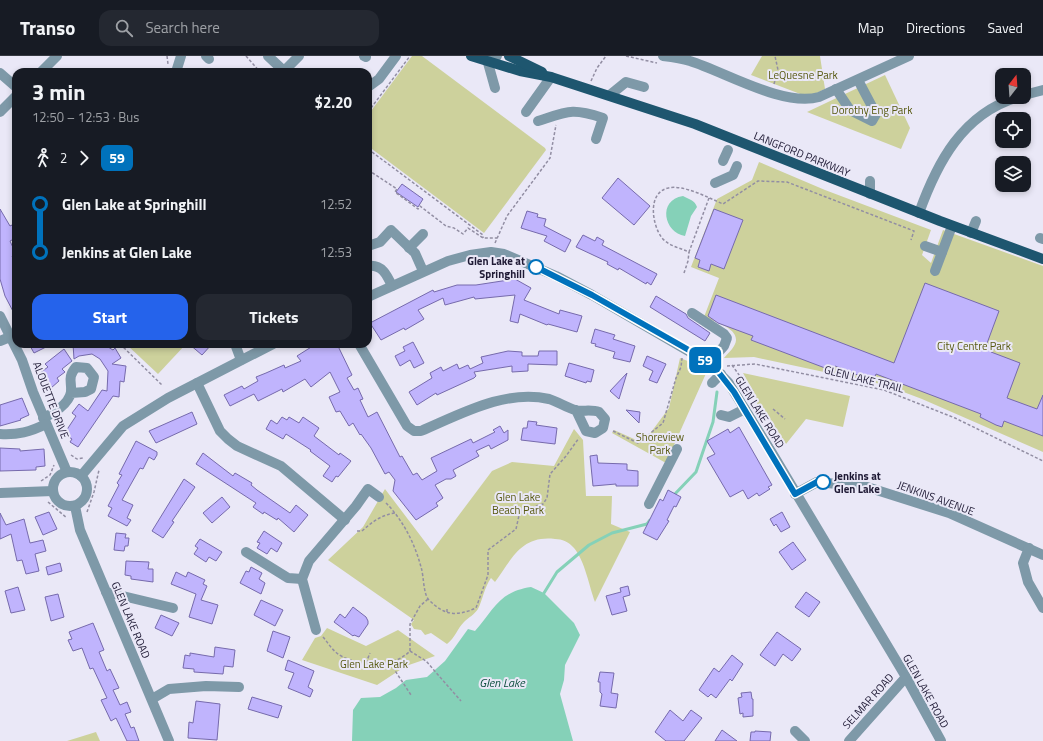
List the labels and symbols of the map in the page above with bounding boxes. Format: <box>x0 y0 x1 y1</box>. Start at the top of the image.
park label: LeQuesne Park <box>768 67 838 83</box>
north arrow <box>995 68 1031 104</box>
park label: Dorothy Eng Park <box>832 102 913 118</box>
street label: LANGFORD PARKWAY <box>751 127 853 181</box>
place label: Glen Lake at Springhill <box>467 253 525 282</box>
marker: Glen Lake at Springhill <box>528 259 544 275</box>
park label: City Centre Park <box>937 338 1012 354</box>
line badge: 59 <box>687 347 723 373</box>
street label: ALOUETTE DRIVE <box>29 359 73 441</box>
street label: GLEN LAKE TRAIL <box>822 361 906 397</box>
street label: GLEN LAKE ROAD <box>731 373 789 451</box>
park label: Shoreview Park <box>636 429 685 458</box>
place label: Jenkins at Glen Lake <box>834 468 881 497</box>
marker: Jenkins at Glen Lake <box>815 474 831 490</box>
street label: JENKINS AVENUE <box>895 477 977 519</box>
park label: Glen Lake Beach Park <box>492 489 545 518</box>
street label: GLEN LAKE ROAD <box>108 579 154 661</box>
street label: GLEN LAKE ROAD <box>899 651 953 731</box>
park label: Glen Lake Park <box>340 656 409 672</box>
street label: SELMAR ROAD <box>839 670 897 732</box>
water label: Glen Lake <box>479 673 526 692</box>

